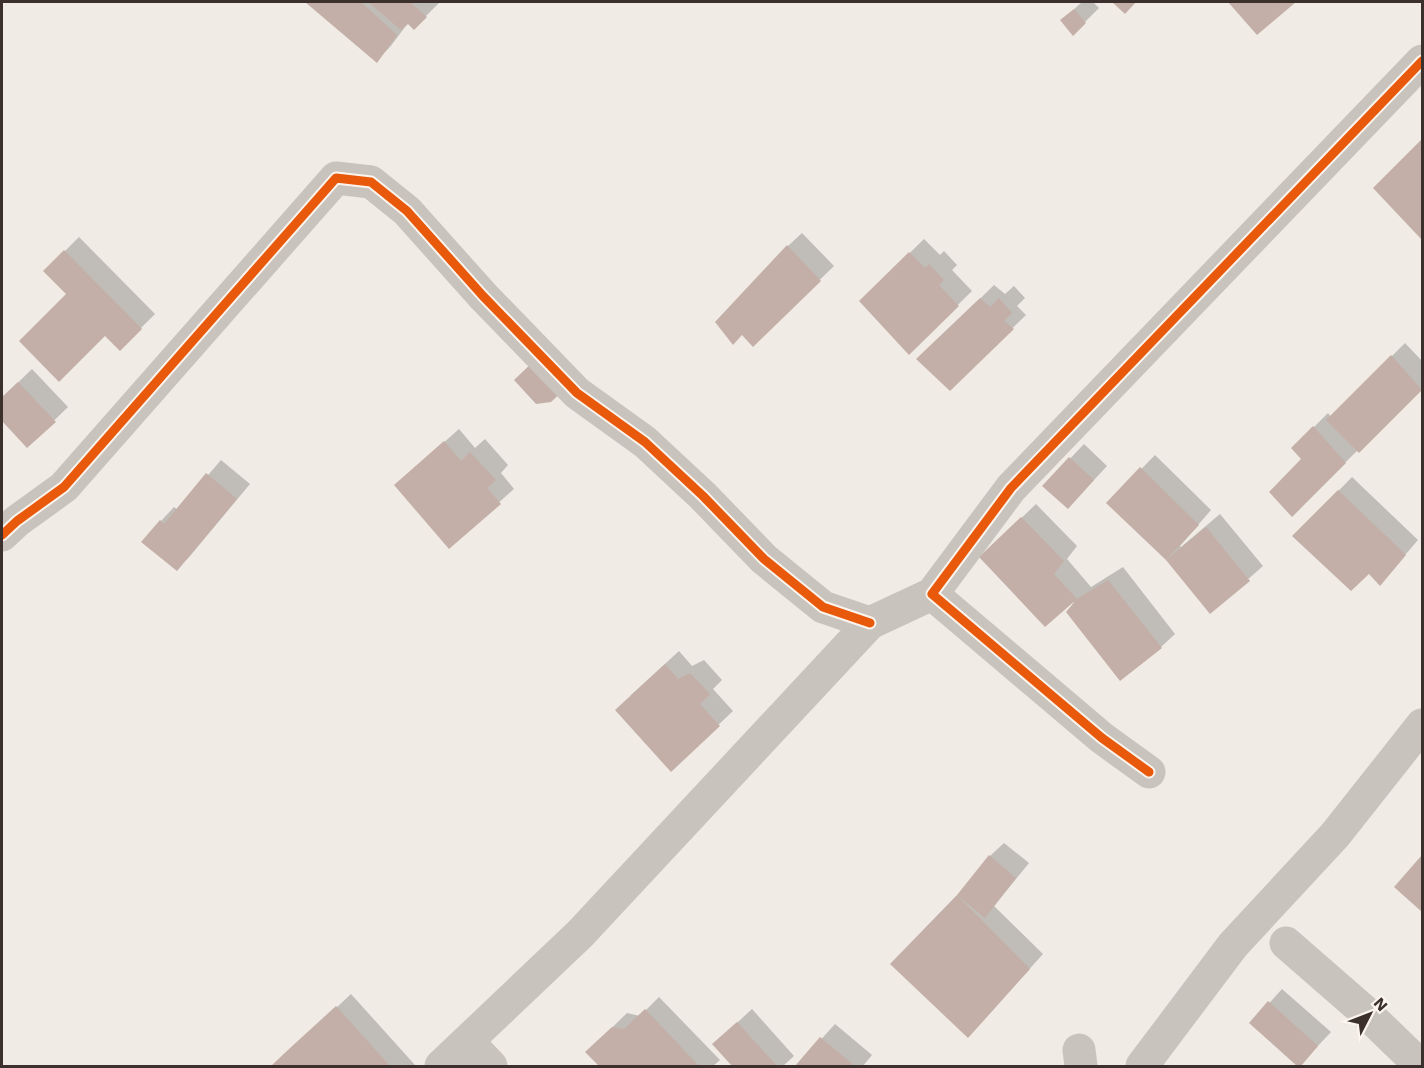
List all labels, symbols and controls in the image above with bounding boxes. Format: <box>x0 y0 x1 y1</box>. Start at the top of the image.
north arrow <box>1340 984 1400 1044</box>
text: N <box>1370 994 1392 1015</box>

